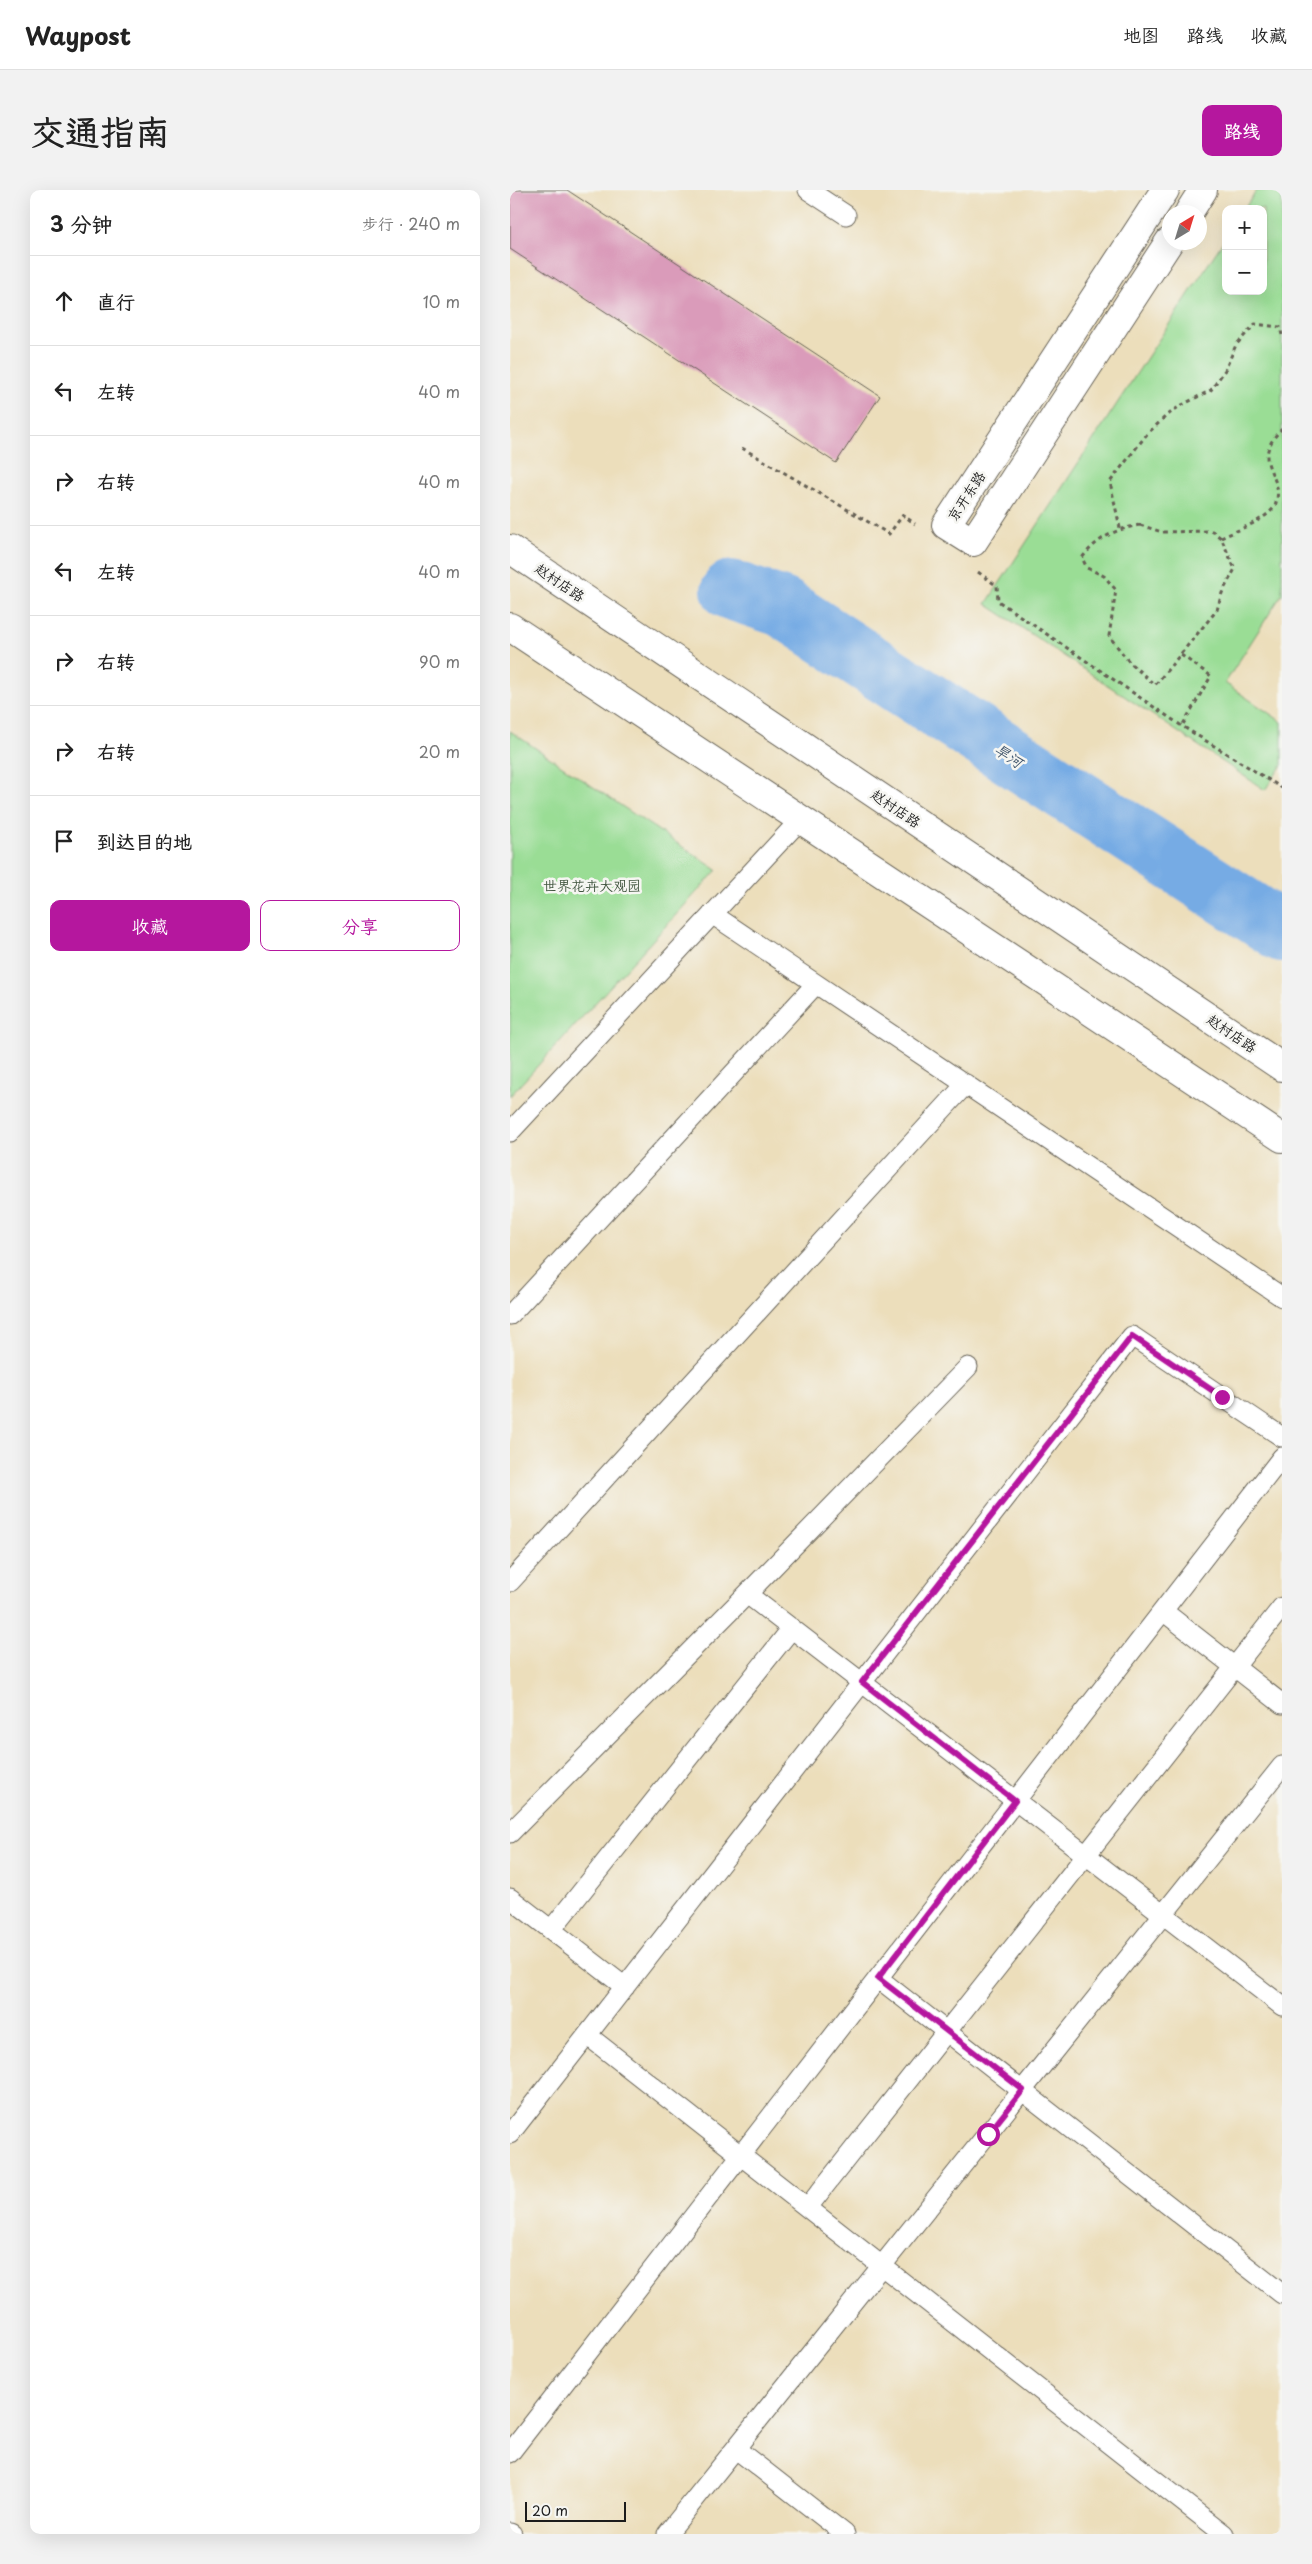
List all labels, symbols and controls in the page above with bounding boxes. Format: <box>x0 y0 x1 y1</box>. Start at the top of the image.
text: Waypost <box>25 17 131 53</box>
text: 地图 <box>1123 21 1159 48</box>
text: 路线 <box>1187 21 1223 48</box>
text: 收藏 <box>1251 21 1287 48</box>
text: 交通指南 <box>30 104 170 157</box>
button: 路线 <box>1202 105 1282 156</box>
north arrow <box>1162 205 1207 250</box>
map controls <box>1222 205 1267 295</box>
button: + <box>1222 205 1267 250</box>
text: 3 分钟 <box>50 207 113 239</box>
text: 步行 · 240 m <box>362 211 460 235</box>
button: − <box>1222 250 1267 295</box>
icon: ahead <box>50 287 78 315</box>
text: 直行 <box>97 287 135 315</box>
text: 10 m <box>423 289 460 313</box>
icon: left <box>50 377 78 405</box>
text: 左转 <box>97 377 135 405</box>
text: 40 m <box>418 379 460 403</box>
icon: right <box>50 467 78 495</box>
text: 右转 <box>97 467 135 495</box>
street label: 京开东路 <box>942 467 990 525</box>
text: 40 m <box>418 469 460 493</box>
icon: left <box>50 557 78 585</box>
text: 左转 <box>97 557 135 585</box>
street label: 赵村店路 <box>531 558 589 606</box>
text: 40 m <box>418 559 460 583</box>
icon: right <box>50 647 78 675</box>
text: 右转 <box>97 647 135 675</box>
text: 90 m <box>419 649 460 673</box>
icon: right <box>50 737 78 765</box>
text: 右转 <box>97 737 135 765</box>
water label: 旱河 <box>990 737 1030 774</box>
text: 20 m <box>419 739 460 763</box>
street label: 赵村店路 <box>867 784 925 832</box>
icon: arrive <box>50 827 78 855</box>
text: 到达目的地 <box>97 827 192 855</box>
park label: 世界花卉大观园 <box>543 875 641 896</box>
button: 收藏 <box>50 900 250 951</box>
button: 分享 <box>260 900 460 951</box>
street label: 赵村店路 <box>1203 1009 1261 1057</box>
route end <box>1211 1386 1234 1409</box>
route start <box>977 2123 1000 2146</box>
scale bar <box>525 2499 626 2522</box>
text: 20 m <box>532 2500 568 2521</box>

